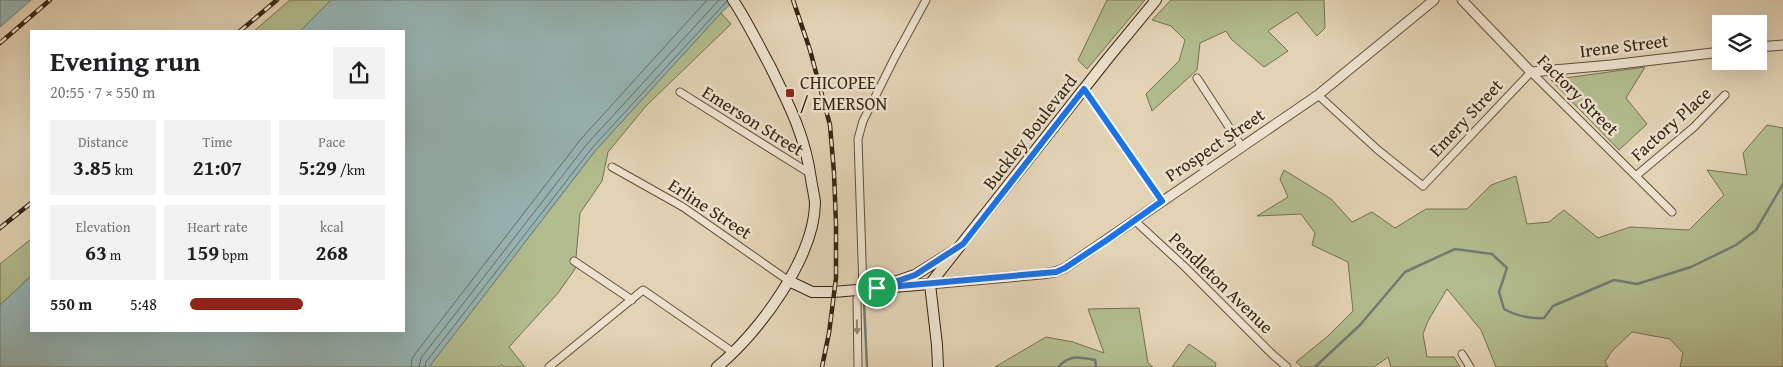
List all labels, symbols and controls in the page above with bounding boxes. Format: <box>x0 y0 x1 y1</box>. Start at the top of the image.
map controls <box>1712 15 1767 70</box>
button: layers <box>1712 15 1767 70</box>
street label: Irene Street <box>1578 27 1670 64</box>
text: Evening run <box>50 40 201 81</box>
button: share <box>333 47 385 99</box>
street label: Factory Street <box>1531 48 1626 142</box>
street label: Buckley Boulevard <box>976 68 1084 195</box>
place label: CHICOPEE / EMERSON <box>800 69 888 117</box>
street label: Emery Street <box>1422 72 1509 163</box>
street label: Emerson Street <box>697 78 810 163</box>
text: 20:55 · 7 × 550 m <box>50 80 155 104</box>
street label: Factory Place <box>1624 80 1717 167</box>
marker: CHICOPEE / EMERSON <box>784 87 796 99</box>
street label: Prospect Street <box>1159 101 1271 188</box>
text: Distance <box>78 132 128 152</box>
text: Time <box>203 132 232 152</box>
text: Pace <box>318 132 345 152</box>
text: 3.85 <box>73 152 112 183</box>
text: 21:07 <box>193 152 242 183</box>
text: 5:29 <box>298 152 337 183</box>
text: km <box>112 160 133 180</box>
text: /km <box>337 160 365 180</box>
street label: Erline Street <box>663 171 758 246</box>
text: Elevation <box>76 217 131 237</box>
text: Heart rate <box>187 217 248 237</box>
text: kcal <box>320 217 344 237</box>
street label: Pendleton Avenue <box>1163 226 1280 340</box>
text: 63 <box>85 237 107 268</box>
text: 159 <box>187 237 219 268</box>
text: 268 <box>316 237 348 268</box>
text: m <box>107 245 121 265</box>
text: bpm <box>219 245 248 265</box>
pin <box>856 267 898 309</box>
icon: arrive <box>863 274 891 302</box>
text: 550 m <box>50 292 92 316</box>
text: 5:48 <box>130 292 157 316</box>
one-way arrow <box>853 320 861 336</box>

